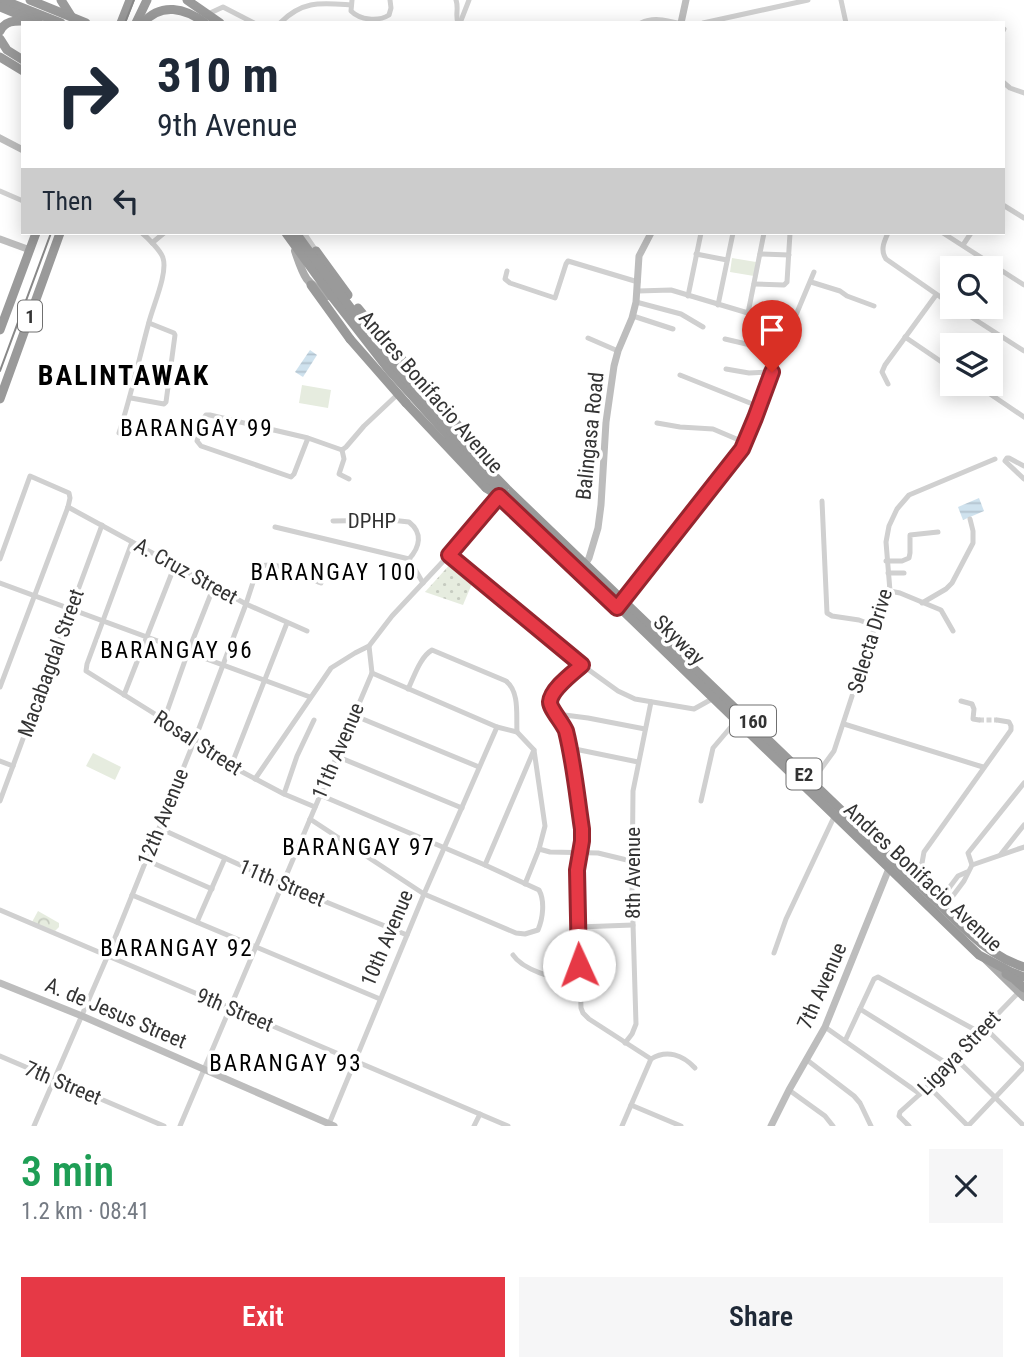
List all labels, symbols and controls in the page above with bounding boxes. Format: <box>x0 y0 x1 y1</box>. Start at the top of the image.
text: 310 m <box>157 47 279 104</box>
icon: right <box>42 49 133 140</box>
text: 9th Avenue <box>157 106 297 144</box>
icon: left <box>107 182 145 220</box>
text: Then <box>42 186 93 216</box>
map controls <box>940 256 1003 396</box>
button: search <box>940 256 1003 319</box>
road number: 1 <box>18 300 42 332</box>
pin <box>742 300 802 372</box>
street label: Andres Bonifacio Avenue <box>354 306 508 478</box>
icon: arrive <box>753 311 791 349</box>
button: layers <box>940 333 1003 396</box>
district label: BALINTAWAK <box>38 359 210 392</box>
street label: Balingasa Road <box>571 371 609 501</box>
district label: BARANGAY 99 <box>120 415 274 442</box>
street label: DPHP <box>348 509 396 533</box>
street label: A. Cruz Street <box>130 533 242 609</box>
district label: BARANGAY 100 <box>251 559 417 586</box>
street label: Macabagdal Street <box>13 586 89 740</box>
street label: Selecta Drive <box>843 586 897 696</box>
street label: Skyway <box>649 610 710 670</box>
district label: BARANGAY 96 <box>100 637 254 664</box>
street label: 11th Avenue <box>307 699 369 803</box>
street label: Rosal Street <box>149 706 247 780</box>
road number: 160 <box>730 706 776 736</box>
road number: E2 <box>786 758 822 790</box>
street label: 12th Avenue <box>133 765 193 869</box>
street label: Andres Bonifacio Avenue <box>839 798 1007 957</box>
street label: 8th Avenue <box>621 827 645 919</box>
district label: BARANGAY 97 <box>282 834 436 861</box>
street label: 11th Street <box>235 854 329 912</box>
street label: 10th Avenue <box>356 886 418 990</box>
position arrow <box>542 928 616 1002</box>
district label: BARANGAY 92 <box>100 935 254 962</box>
street label: 7th Avenue <box>792 939 852 1033</box>
street label: A. de Jesus Street <box>42 972 190 1054</box>
street label: 9th Street <box>193 983 277 1037</box>
street label: Ligaya Street <box>913 1006 1005 1100</box>
district label: BARANGAY 93 <box>209 1050 363 1077</box>
street label: 7th Street <box>21 1056 105 1110</box>
text: 3 min <box>21 1147 114 1196</box>
button: close <box>929 1149 1003 1223</box>
text: 1.2 km · 08:41 <box>21 1198 150 1225</box>
button: Exit <box>21 1277 505 1357</box>
button: Share <box>519 1277 1003 1357</box>

